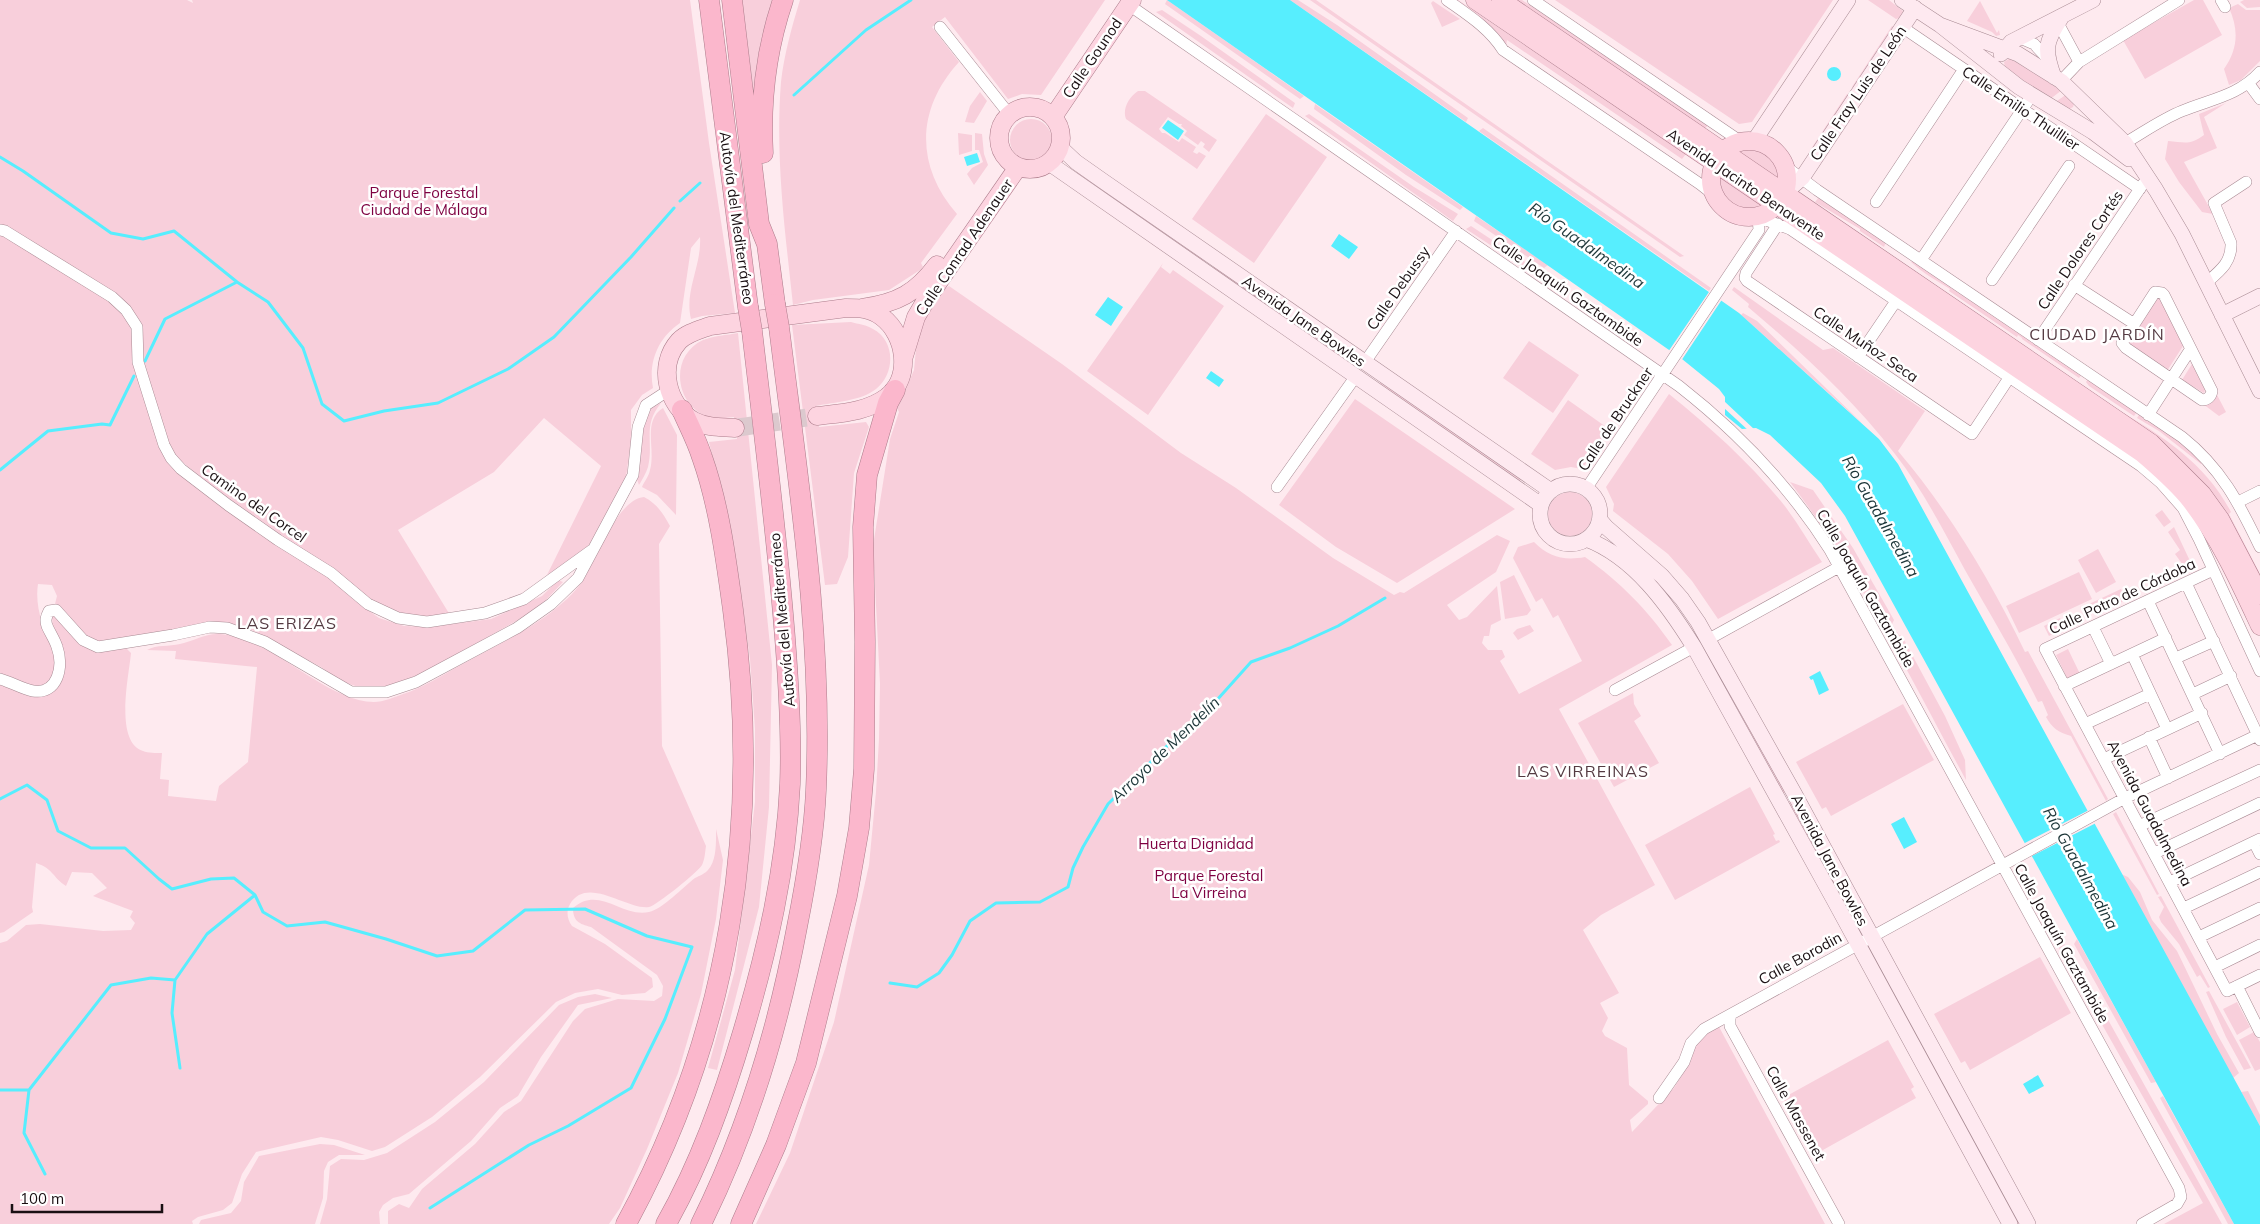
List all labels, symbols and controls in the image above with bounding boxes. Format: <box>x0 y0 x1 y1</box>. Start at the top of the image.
street label: Calle Gounod <box>1058 14 1126 102</box>
street label: Calle Fray Luis de León <box>1806 22 1910 164</box>
street label: Calle Emilio Thuillier <box>1959 62 2084 155</box>
street label: Avenida Jacinto Benavente <box>1663 124 1829 244</box>
street label: Autovía del Mediterráneo <box>715 130 759 306</box>
street label: Calle Conrad Adenauer <box>911 175 1017 319</box>
park label: Parque Forestal Ciudad de Málaga <box>361 183 487 219</box>
street label: Calle Dolores Cortés <box>2033 187 2127 313</box>
water label: Río Guadalmedina <box>1525 198 1649 293</box>
street label: Calle Joaquín Gaztambide <box>1489 232 1647 350</box>
street label: Calle Debussy <box>1362 242 1434 334</box>
street label: Avenida Jane Bowles <box>1239 271 1369 371</box>
street label: Calle Muñoz Seca <box>1810 302 1922 386</box>
district label: CIUDAD JARDÍN <box>2029 324 2165 344</box>
street label: Calle de Bruckner <box>1573 363 1657 475</box>
water label: Río Guadalmedina <box>1838 452 1924 581</box>
street label: Camino del Corcel <box>198 460 310 546</box>
street label: Calle Joaquín Gaztambide <box>1813 505 1919 671</box>
street label: Autovía del Mediterráneo <box>765 532 799 708</box>
street label: Calle Potro de Córdoba <box>2046 554 2198 638</box>
district label: LAS ERIZAS <box>237 613 337 633</box>
water label: Arroyo de Mendelín <box>1106 692 1224 807</box>
street label: Avenida Guadalmedina <box>2103 737 2197 889</box>
district label: LAS VIRREINAS <box>1517 761 1649 781</box>
street label: Avenida Jane Bowles <box>1787 791 1873 929</box>
water label: Río Guadalmedina <box>2039 803 2123 933</box>
park label: Huerta Dignidad <box>1138 834 1254 853</box>
street label: Calle Joaquín Gaztambide <box>2010 860 2114 1026</box>
park label: Parque Forestal La Virreina <box>1155 866 1263 902</box>
street label: Calle Borodin <box>1755 927 1845 989</box>
street label: Calle Massenet <box>1762 1062 1830 1164</box>
scale bar <box>12 1182 162 1214</box>
text: 100 m <box>20 1189 64 1208</box>

